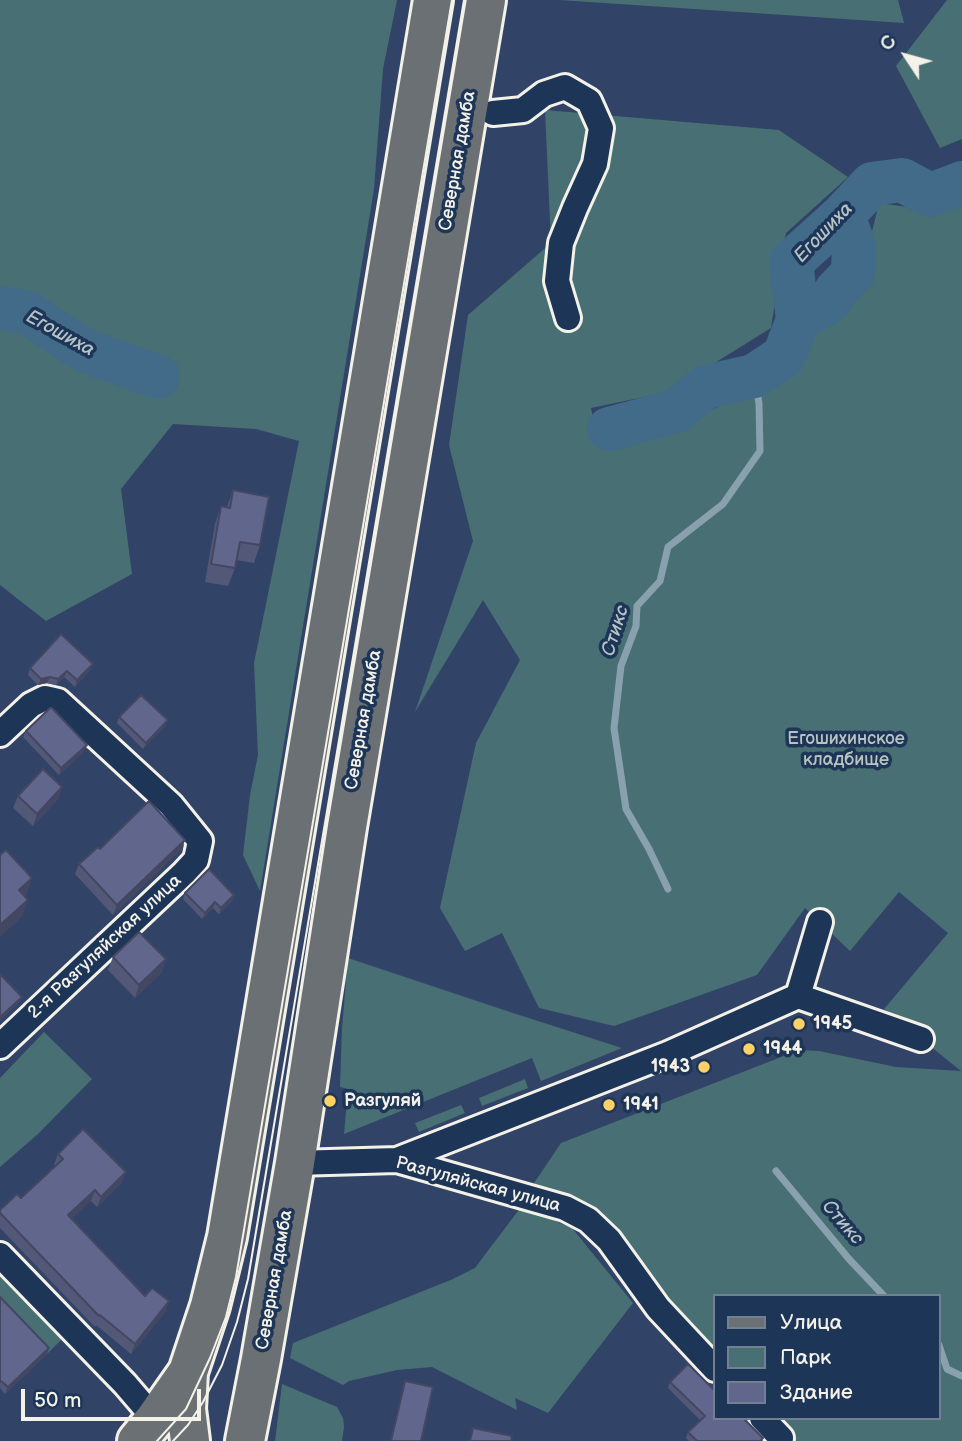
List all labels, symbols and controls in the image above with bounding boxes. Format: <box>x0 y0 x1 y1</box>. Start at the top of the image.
north arrow <box>871 21 941 91</box>
text: С <box>875 31 902 55</box>
street label: Северная дамба <box>435 89 481 233</box>
water label: Егошиха <box>790 198 858 268</box>
water label: Егошиха <box>22 306 98 362</box>
water label: Стикс <box>598 603 634 659</box>
street label: Северная дамба <box>341 648 387 792</box>
park label: Егошихинское кладбище <box>787 728 905 770</box>
street label: 2-я Разгуляйская улица <box>24 870 186 1024</box>
place label: 1945 <box>813 1013 852 1035</box>
marker: 1945 <box>791 1016 807 1032</box>
place label: 1944 <box>763 1038 802 1060</box>
marker: 1944 <box>741 1041 757 1057</box>
place label: 1943 <box>651 1056 690 1078</box>
marker: 1943 <box>696 1059 712 1075</box>
place label: Разгуляй <box>344 1090 421 1112</box>
marker: Разгуляй <box>322 1093 338 1109</box>
place label: 1941 <box>623 1094 659 1116</box>
marker: 1941 <box>601 1097 617 1113</box>
street label: Разгуляйская улица <box>393 1153 563 1217</box>
water label: Стикс <box>816 1196 868 1250</box>
street label: Северная дамба <box>252 1208 298 1352</box>
legend <box>713 1294 941 1420</box>
text: Улица <box>780 1310 842 1335</box>
text: Парк <box>780 1345 831 1370</box>
scale bar <box>24 1374 205 1418</box>
text: Здание <box>780 1380 853 1405</box>
text: 50 m <box>34 1388 81 1413</box>

